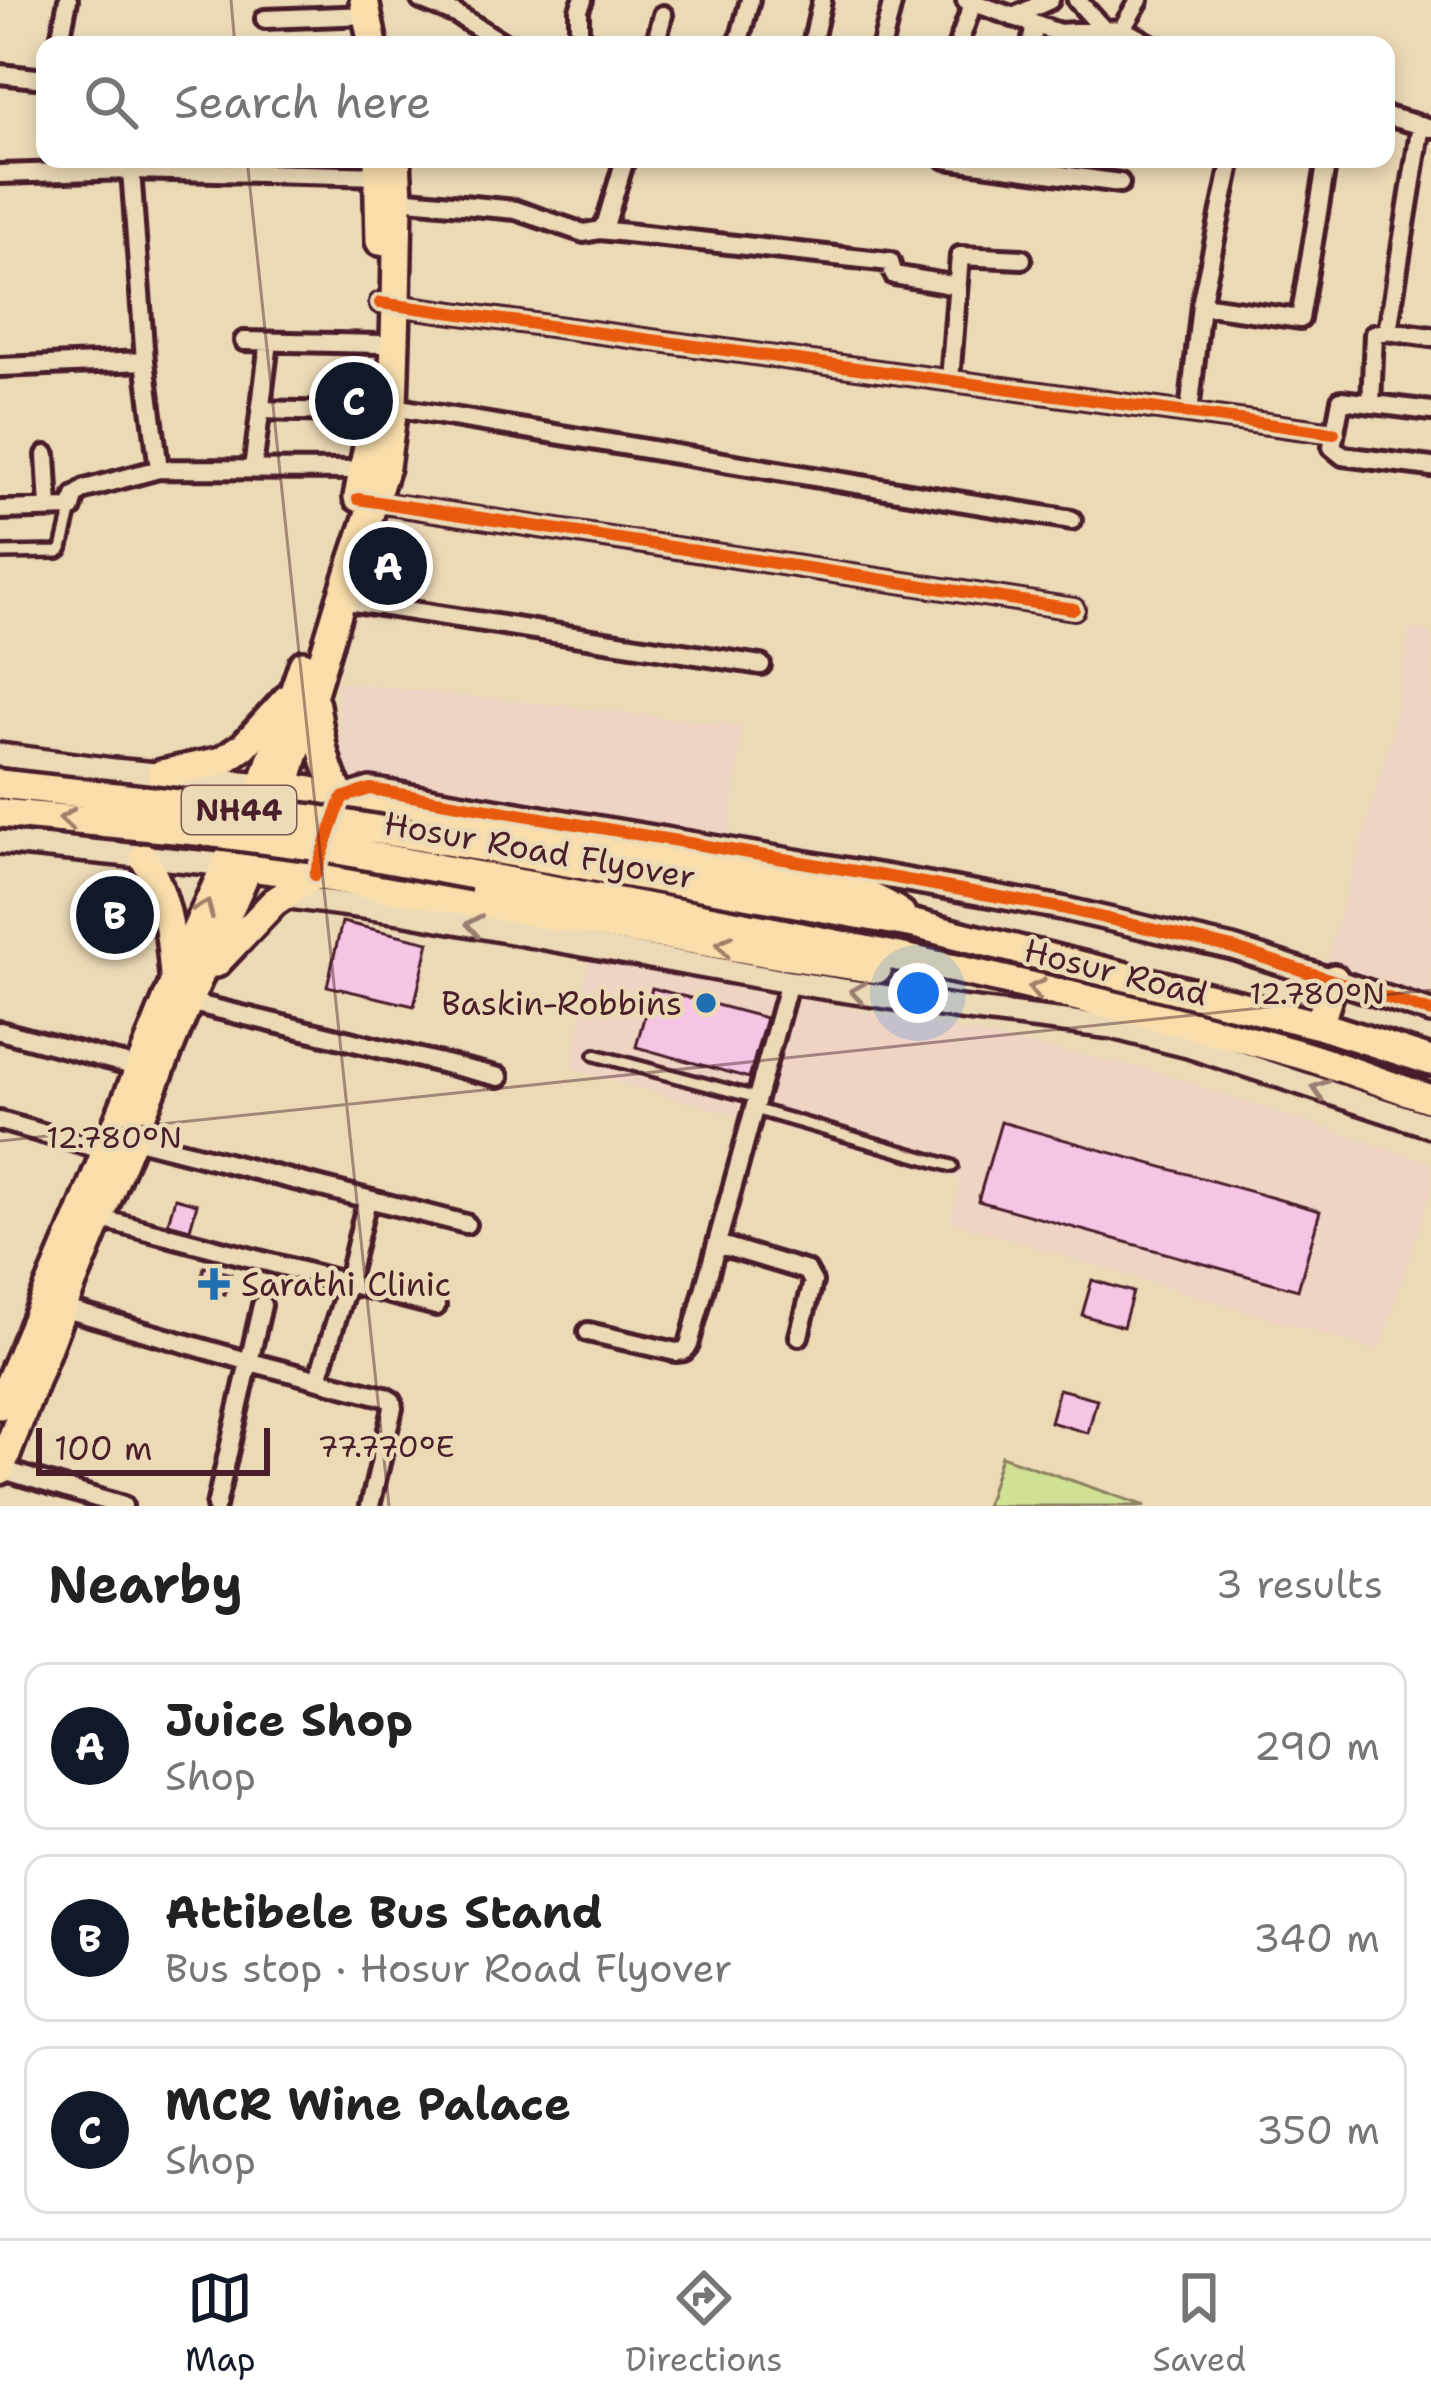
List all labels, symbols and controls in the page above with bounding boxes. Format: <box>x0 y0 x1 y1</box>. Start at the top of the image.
search box <box>36 36 1395 168</box>
icon: search <box>78 69 144 135</box>
text: Search here <box>174 72 431 132</box>
pin: C <box>315 356 393 446</box>
pin: A <box>349 521 427 611</box>
road number: NH44 <box>182 786 296 834</box>
street label: Hosur Road Flyover <box>381 800 699 900</box>
one-way arrow <box>57 807 76 833</box>
pin: B <box>76 870 154 960</box>
one-way arrow <box>191 899 215 920</box>
one-way arrow <box>464 914 484 939</box>
street label: Hosur Road <box>1020 927 1212 1017</box>
one-way arrow <box>715 934 735 959</box>
your location <box>888 963 948 1023</box>
text: 12.780°N <box>1249 973 1385 1014</box>
one-way arrow <box>1026 977 1046 1002</box>
place label: Baskin-Robbins <box>441 981 682 1026</box>
one-way arrow <box>848 981 868 1006</box>
marker: Baskin-Robbins <box>693 990 719 1016</box>
one-way arrow <box>1310 1079 1331 1104</box>
text: 12.780°N <box>46 1117 182 1158</box>
place label: Sarathi Clinic <box>241 1262 451 1307</box>
marker: Sarathi Clinic <box>198 1268 230 1300</box>
scale bar <box>36 1422 270 1475</box>
text: 100 m <box>54 1426 153 1471</box>
text: 77.770°E <box>317 1426 455 1467</box>
text: Nearby <box>48 1550 243 1618</box>
text: 3 results <box>1216 1558 1383 1610</box>
text: Juice Shop <box>165 1690 413 1750</box>
text: A <box>75 1720 105 1772</box>
text: 290 m <box>1254 1720 1380 1772</box>
text: Shop <box>165 1750 256 1802</box>
text: Attibele Bus Stand <box>165 1882 603 1942</box>
text: B <box>78 1912 102 1964</box>
text: 340 m <box>1253 1912 1380 1964</box>
text: Bus stop · Hosur Road Flyover <box>165 1942 732 1994</box>
text: MCR Wine Palace <box>165 2074 571 2134</box>
text: C <box>78 2104 102 2156</box>
text: 350 m <box>1256 2104 1380 2156</box>
text: Shop <box>165 2134 256 2186</box>
tab: Map <box>185 2265 256 2382</box>
tab: Directions <box>625 2265 783 2382</box>
tab: Saved <box>1152 2265 1246 2382</box>

